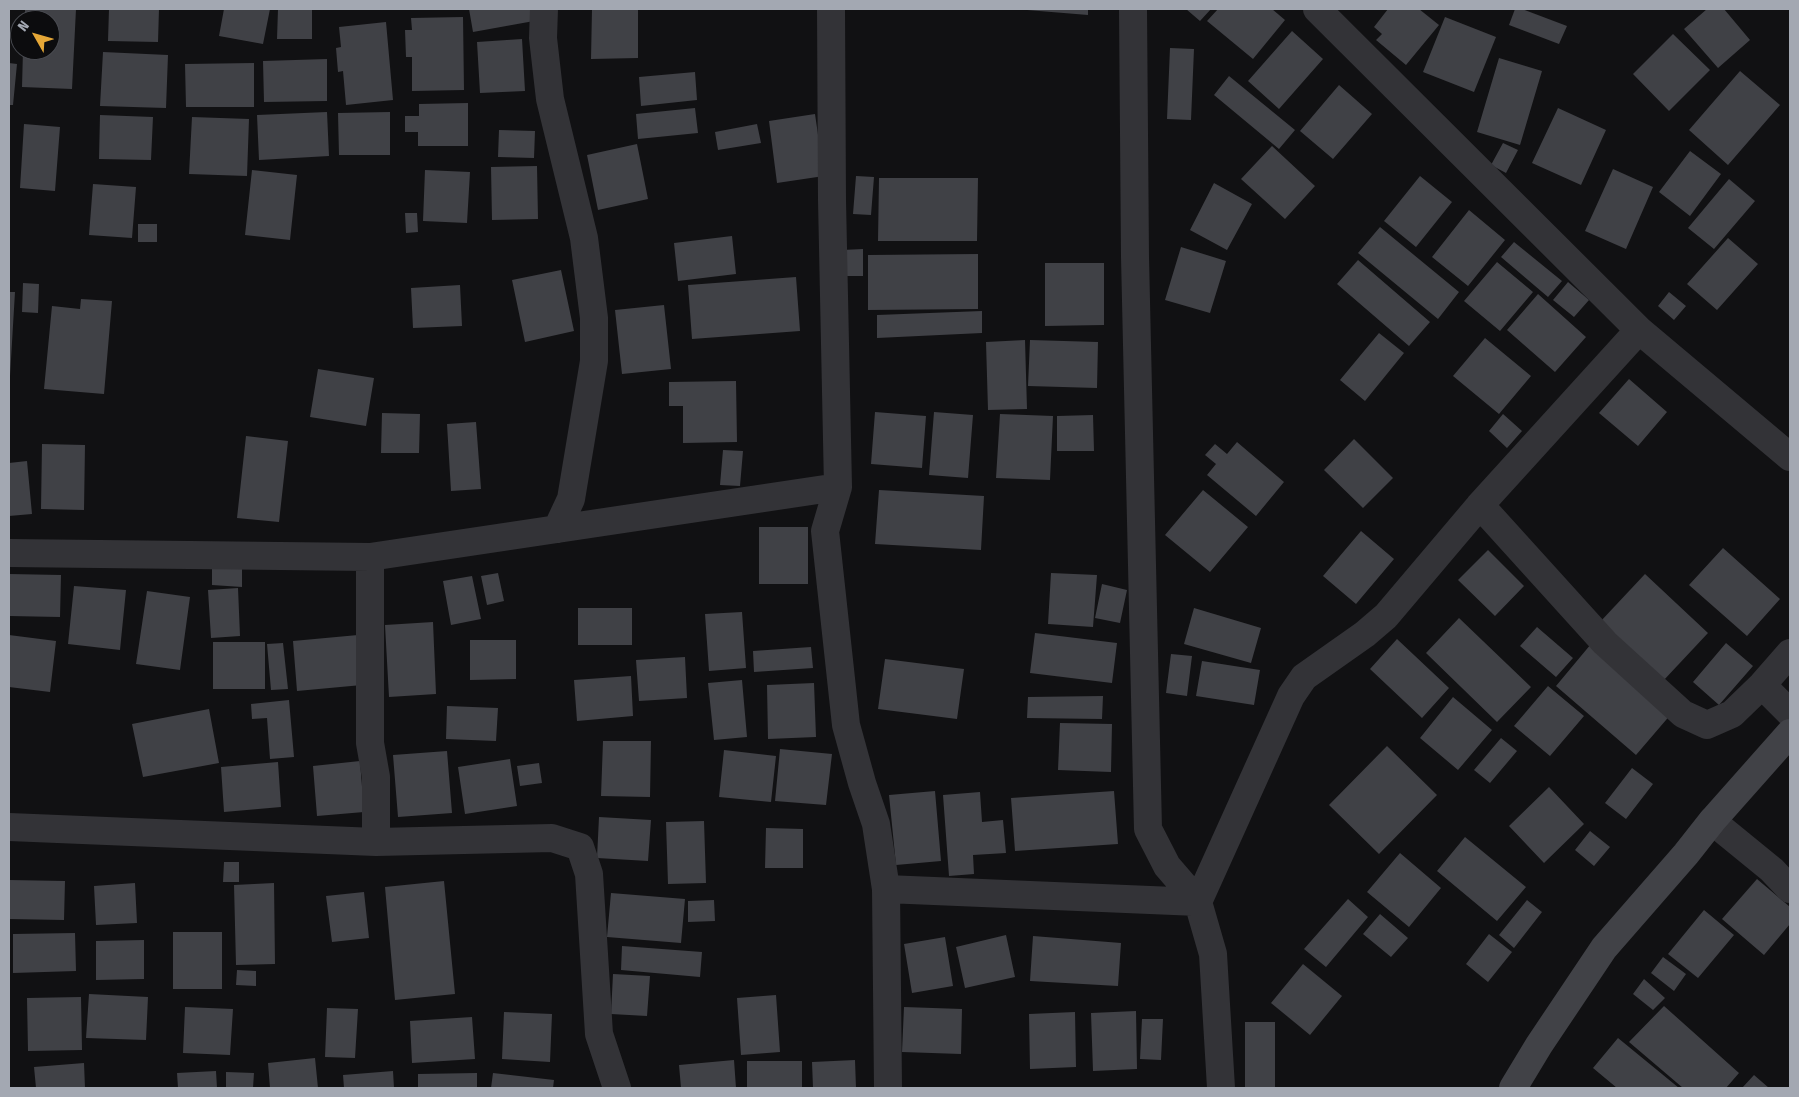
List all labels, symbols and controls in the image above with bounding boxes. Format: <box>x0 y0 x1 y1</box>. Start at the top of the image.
north arrow <box>10 10 60 60</box>
text: N <box>14 18 33 35</box>

